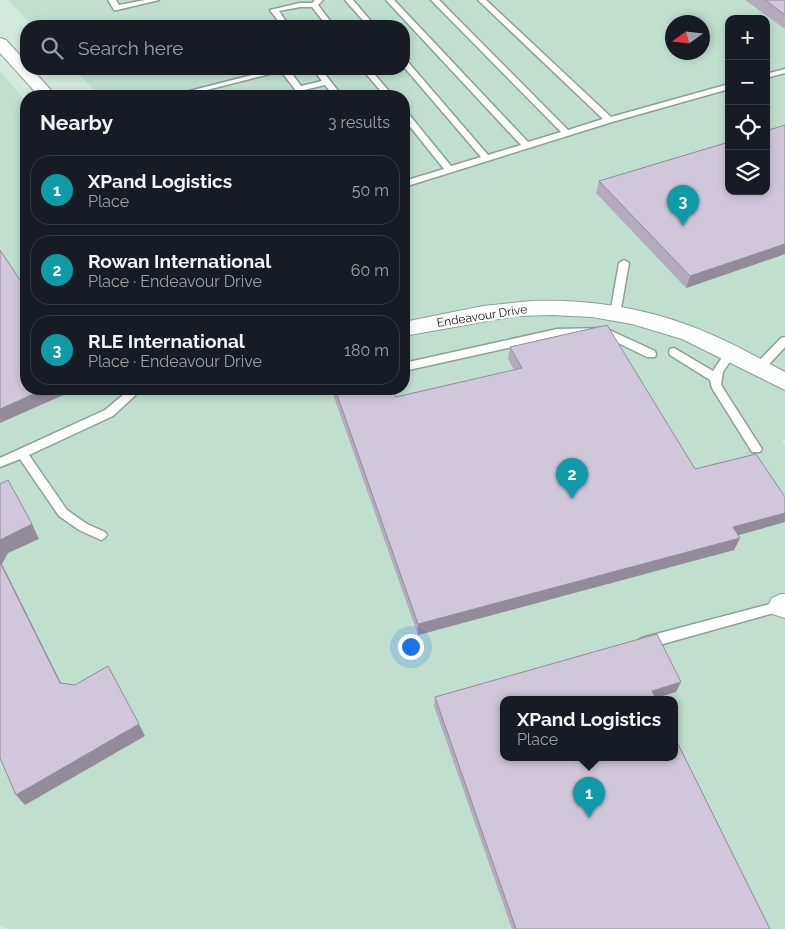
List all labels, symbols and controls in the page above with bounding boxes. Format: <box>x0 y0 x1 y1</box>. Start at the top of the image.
north arrow <box>665 15 710 60</box>
map controls <box>725 15 770 195</box>
button: + <box>725 15 770 60</box>
search box <box>20 20 410 75</box>
icon: search <box>38 34 66 62</box>
text: Search here <box>78 37 184 59</box>
button: − <box>725 60 770 105</box>
button: locate <box>725 105 770 150</box>
text: Nearby <box>40 110 113 135</box>
text: 3 results <box>328 113 390 132</box>
button: layers <box>725 150 770 195</box>
text: XPand Logistics <box>88 170 232 192</box>
text: 1 <box>53 181 61 200</box>
text: 50 m <box>352 181 389 200</box>
pin: 3 <box>667 185 699 226</box>
text: Place <box>88 192 129 211</box>
text: Rowan International <box>88 250 271 272</box>
text: 2 <box>52 261 62 280</box>
text: 60 m <box>351 261 389 280</box>
text: Place · Endeavour Drive <box>88 272 262 291</box>
street label: Endeavour Drive <box>436 302 528 330</box>
text: RLE International <box>88 330 245 352</box>
text: 3 <box>53 341 61 360</box>
text: 180 m <box>344 341 389 360</box>
text: Place · Endeavour Drive <box>88 352 262 371</box>
pin: 2 <box>556 458 588 499</box>
your location <box>398 634 424 660</box>
popup <box>500 696 678 761</box>
text: XPand Logistics <box>517 708 661 730</box>
text: Place <box>517 730 558 749</box>
pin: 1 <box>573 777 605 818</box>

